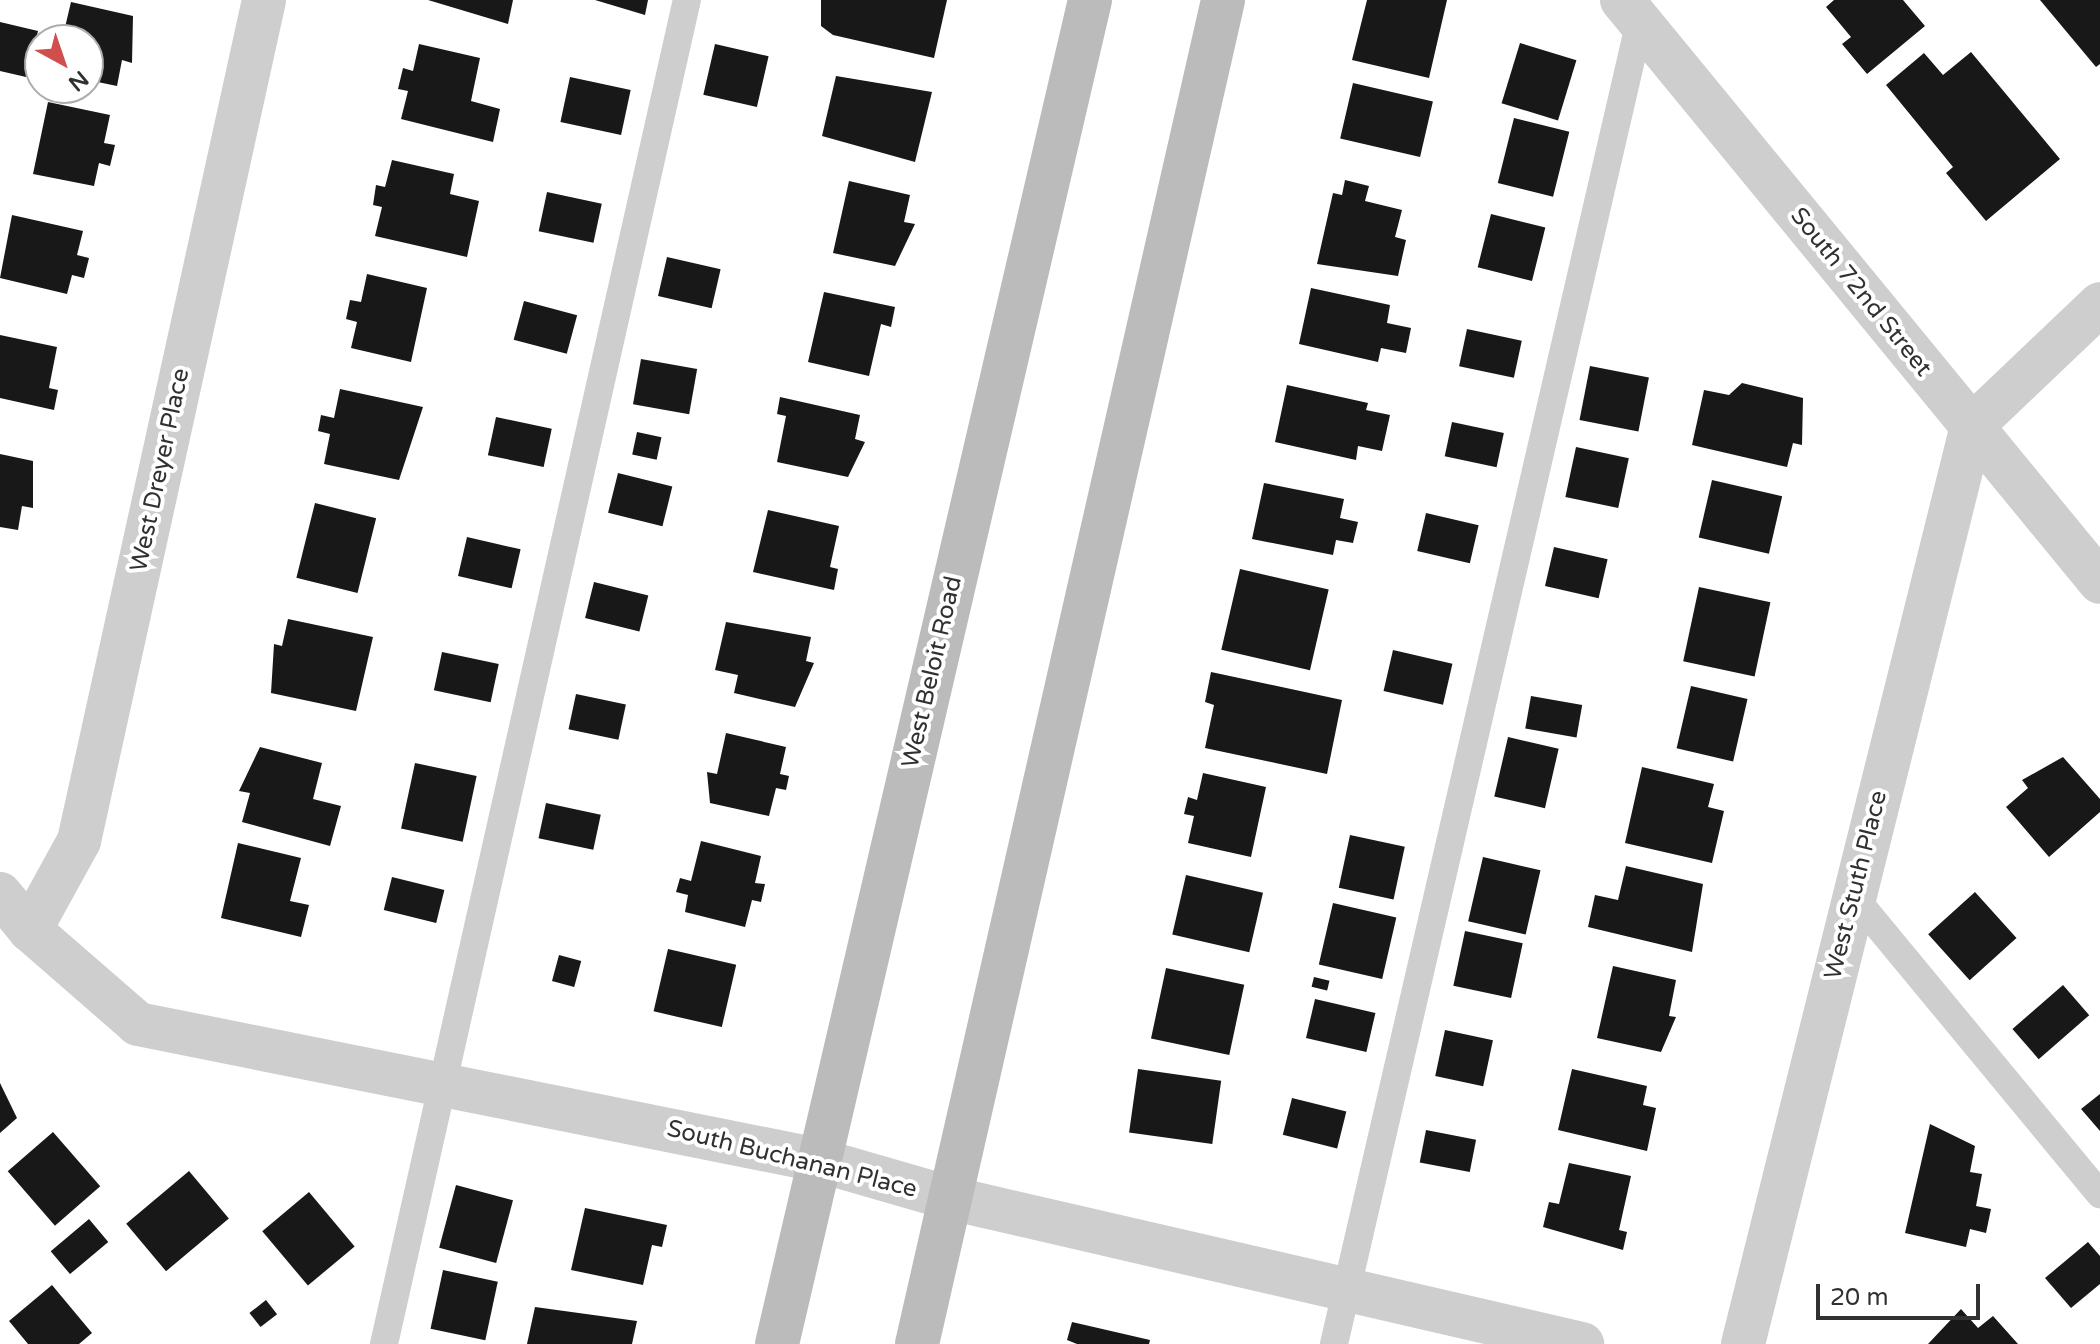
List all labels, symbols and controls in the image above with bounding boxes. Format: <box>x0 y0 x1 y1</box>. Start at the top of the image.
north arrow <box>24 24 104 104</box>
text: N <box>63 65 93 96</box>
street label: South 72nd Street <box>1784 202 1938 382</box>
street label: West Dreyer Place <box>124 366 196 574</box>
street label: West Beloit Road <box>896 573 968 771</box>
street label: West Stuth Place <box>1819 788 1893 982</box>
street label: South Buchanan Place <box>664 1114 920 1204</box>
scale bar <box>1820 1268 1984 1318</box>
text: 20 m <box>1830 1283 1888 1312</box>

